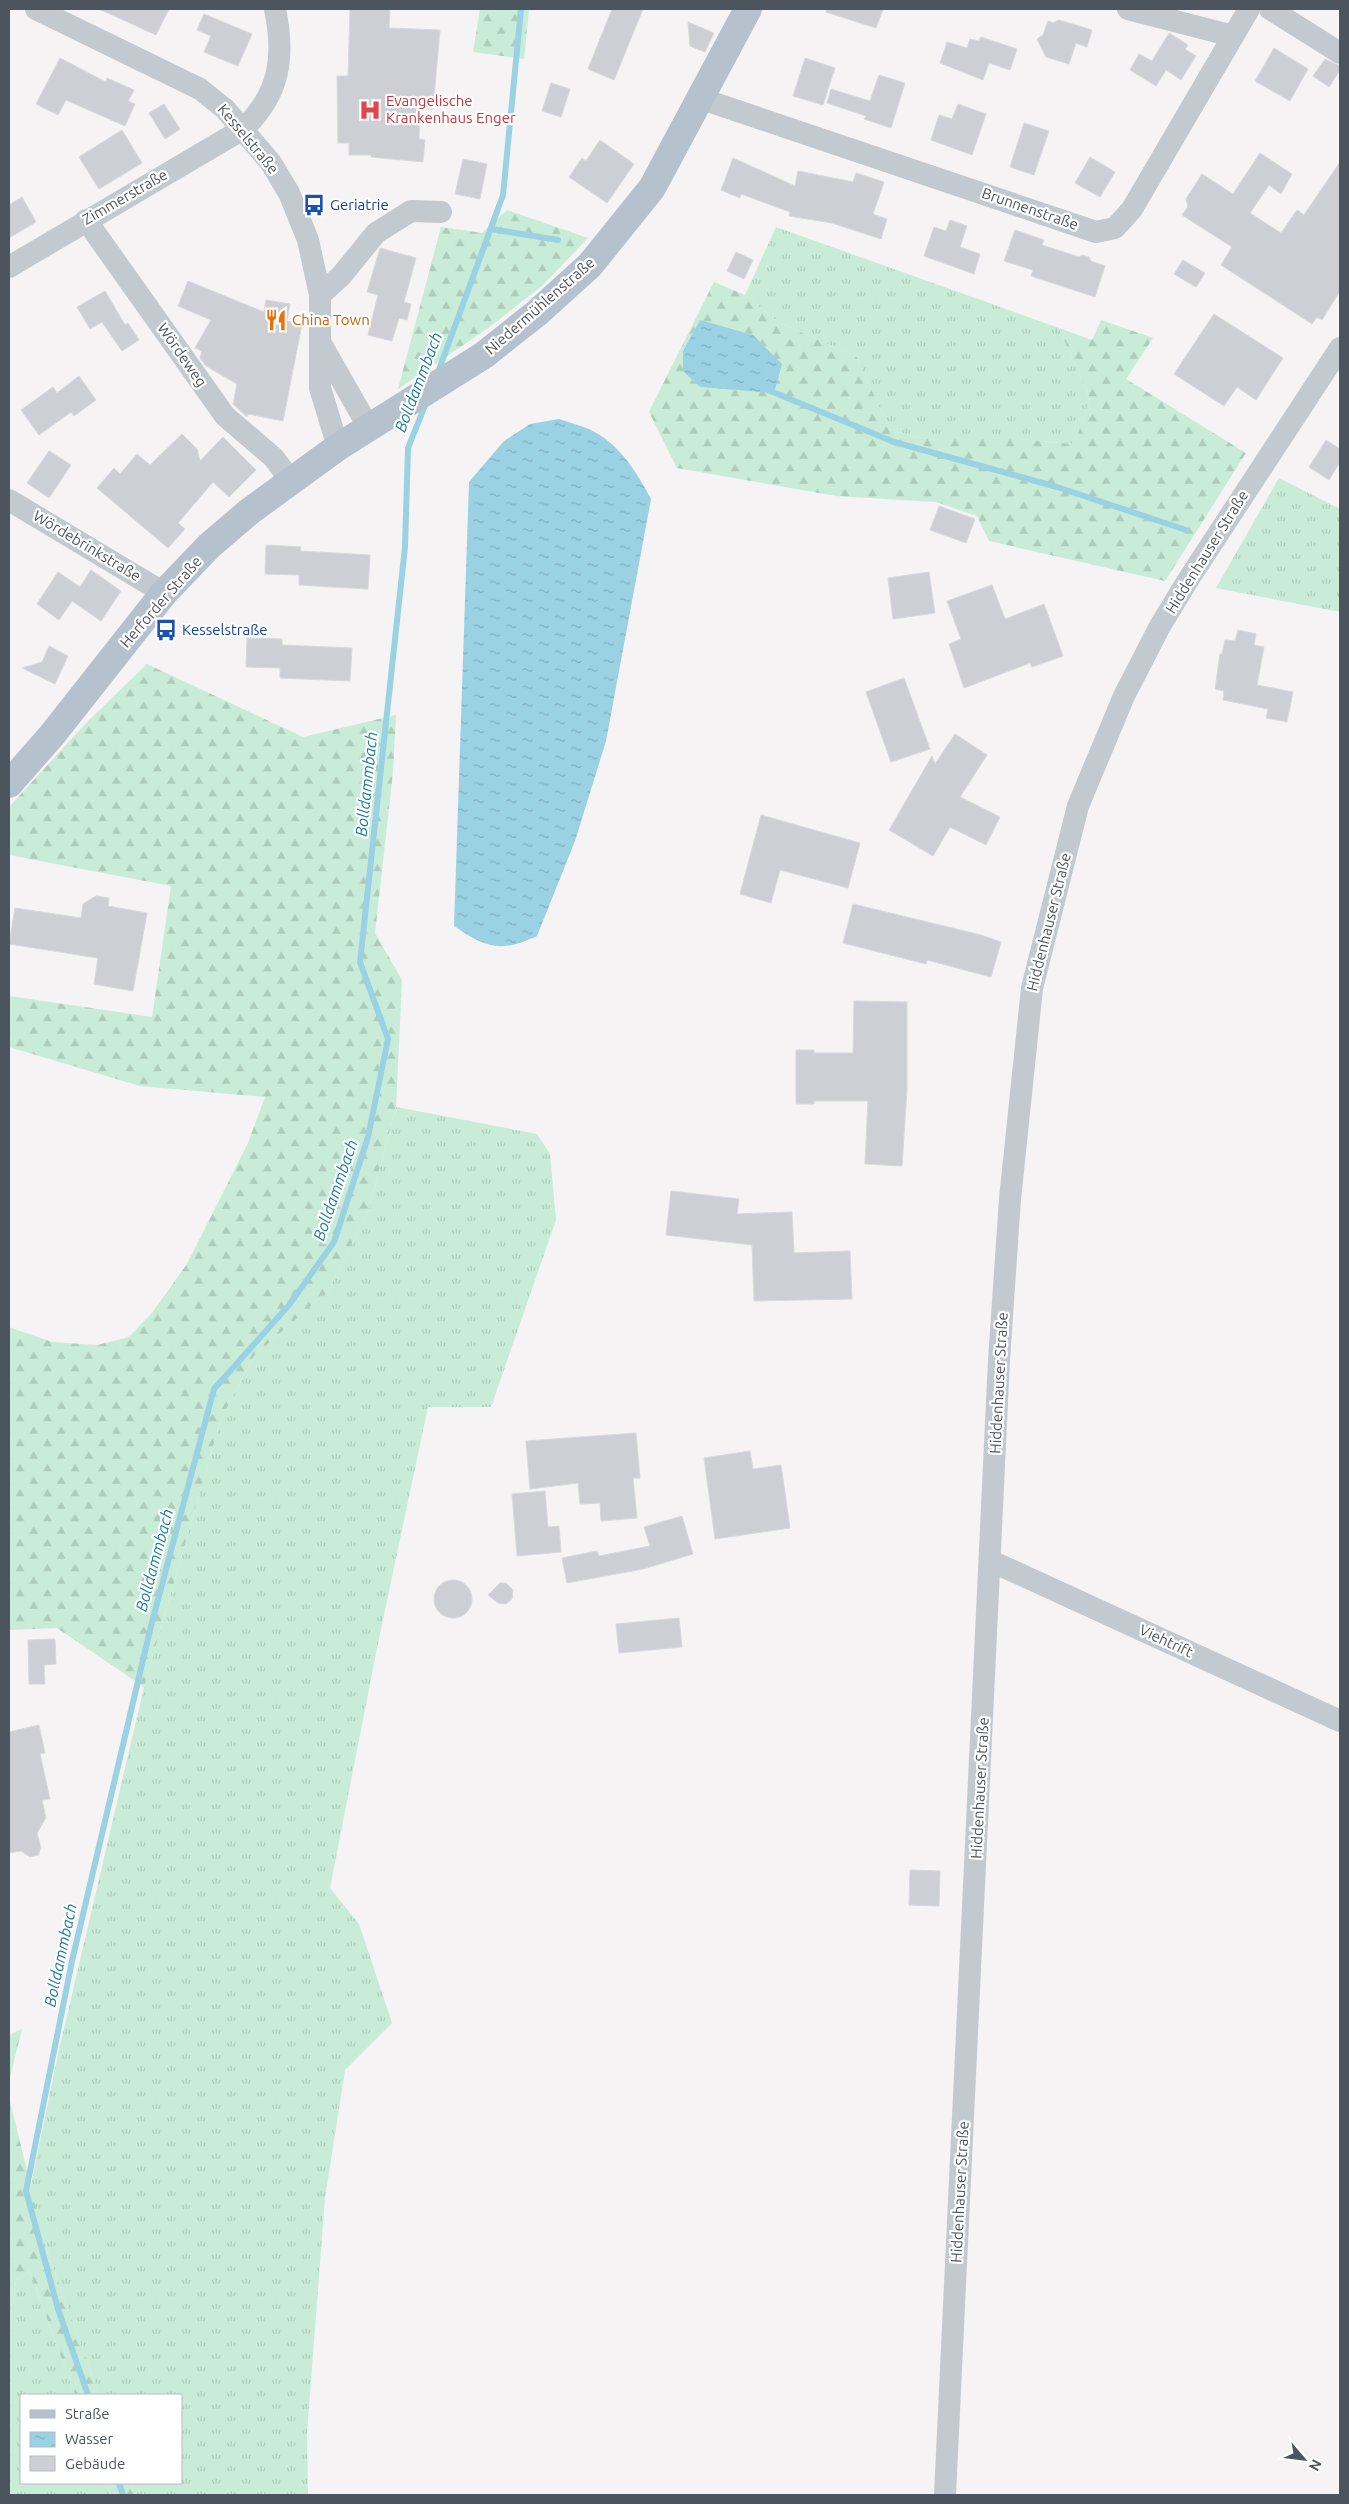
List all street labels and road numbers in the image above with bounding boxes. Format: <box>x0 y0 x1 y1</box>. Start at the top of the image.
street label: Kesselstraße <box>214 100 282 177</box>
street label: Zimmerstraße <box>79 165 170 228</box>
street label: Brunnenstraße <box>980 184 1081 233</box>
street label: Niedermühlenstraße <box>482 253 598 358</box>
street label: Wördeweg <box>154 320 211 390</box>
street label: Hiddenhauser Straße <box>1162 487 1251 616</box>
street label: Wördebrinkstraße <box>30 507 144 584</box>
street label: Herforder Straße <box>116 553 205 651</box>
street label: Hiddenhauser Straße <box>1023 851 1074 993</box>
street label: Hiddenhauser Straße <box>986 1312 1011 1454</box>
street label: Viehtrift <box>1137 1621 1196 1660</box>
street label: Hiddenhauser Straße <box>967 1717 992 1859</box>
street label: Hiddenhauser Straße <box>947 2121 972 2263</box>

